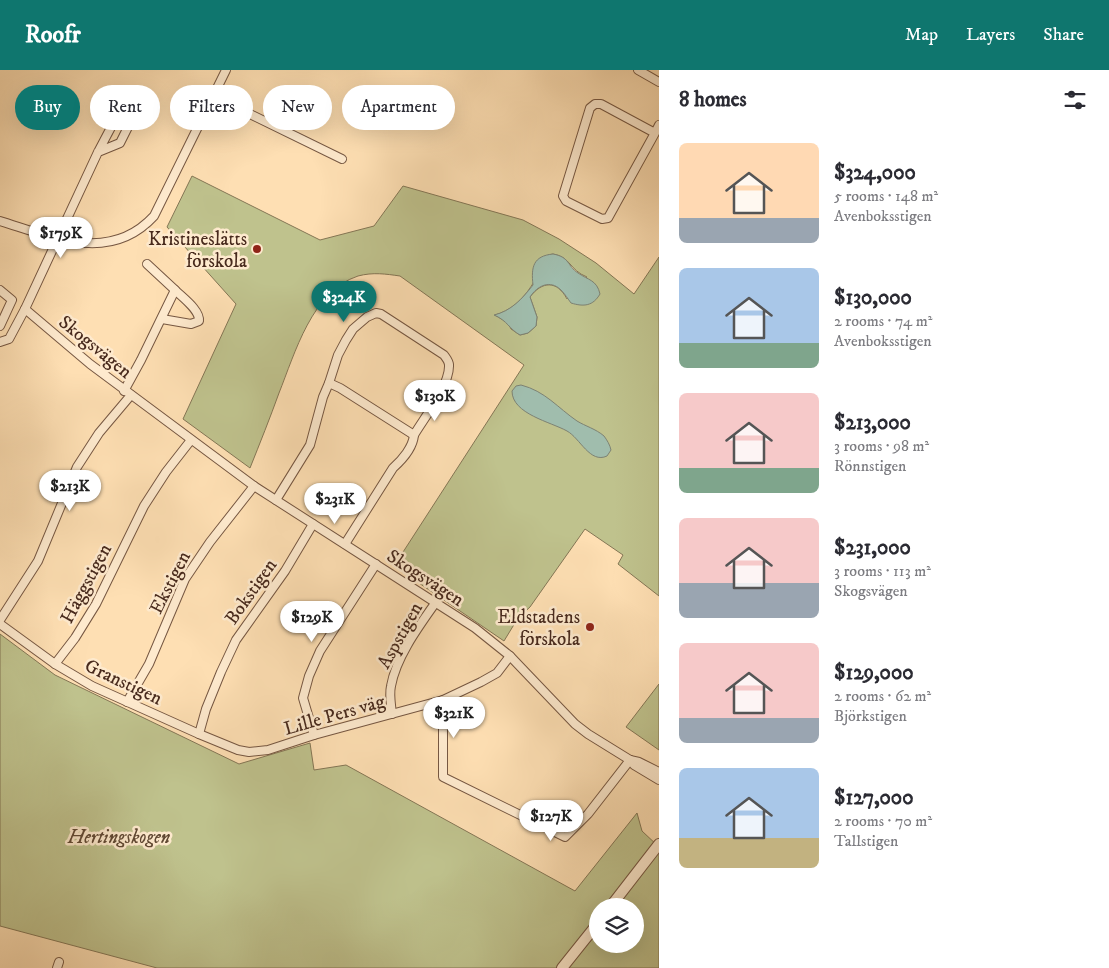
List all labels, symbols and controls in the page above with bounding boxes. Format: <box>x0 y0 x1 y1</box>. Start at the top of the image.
text: Roofr <box>25 20 81 50</box>
text: Map <box>905 24 938 46</box>
text: Layers <box>966 24 1015 46</box>
text: Share <box>1043 24 1084 46</box>
chip: Buy <box>15 85 80 130</box>
chip: Rent <box>90 85 160 130</box>
chip: Filters <box>170 85 253 130</box>
chip: New <box>263 85 332 130</box>
chip: Apartment <box>342 85 455 130</box>
icon: filters <box>1061 86 1089 114</box>
text: 8 homes <box>679 87 747 113</box>
text: $324,000 <box>834 160 916 186</box>
icon: home <box>719 163 779 223</box>
text: 5 rooms · 148 m² <box>834 186 938 206</box>
text: Avenboksstigen <box>834 206 932 226</box>
pin: $179K <box>26 216 96 259</box>
text: $179K <box>40 223 82 243</box>
place label: Kristineslätts förskola <box>148 228 247 273</box>
marker: Kristineslätts förskola <box>251 243 263 255</box>
pin: $324K <box>309 280 379 323</box>
text: $130,000 <box>834 285 912 311</box>
text: $324K <box>322 287 366 307</box>
icon: home <box>719 288 779 348</box>
street label: Skogsvägen <box>54 311 136 384</box>
text: 2 rooms · 74 m² <box>834 311 932 331</box>
text: Avenboksstigen <box>834 331 932 351</box>
pin: $130K <box>400 380 470 422</box>
text: $130K <box>415 386 455 406</box>
text: $213,000 <box>834 410 911 436</box>
icon: home <box>719 413 779 473</box>
text: 3 rooms · 98 m² <box>834 436 929 456</box>
text: Rönnstigen <box>834 456 906 476</box>
pin: $213K <box>35 470 105 512</box>
text: $213K <box>50 476 90 496</box>
pin: $231K <box>300 482 370 525</box>
text: $231K <box>315 489 355 509</box>
text: $231,000 <box>834 535 911 561</box>
icon: home <box>719 538 779 598</box>
street label: Häggstigen <box>56 540 117 627</box>
street label: Skogsvägen <box>382 545 468 612</box>
street label: Ekstigen <box>145 547 196 618</box>
street label: Bokstigen <box>220 554 282 629</box>
text: 3 rooms · 113 m² <box>834 561 931 581</box>
text: Skogsvägen <box>834 581 908 601</box>
street label: Aspstigen <box>373 598 428 673</box>
pin: $129K <box>277 600 347 643</box>
place label: Eldstadens förskola <box>497 606 580 651</box>
text: $129K <box>291 607 333 627</box>
marker: Eldstadens förskola <box>584 621 596 633</box>
street label: Granstigen <box>81 654 166 710</box>
text: $129,000 <box>834 660 914 686</box>
icon: home <box>719 663 779 723</box>
text: 2 rooms · 62 m² <box>834 686 931 706</box>
street label: Lille Pers väg <box>281 690 388 741</box>
pin: $321K <box>419 696 489 739</box>
text: $321K <box>434 703 474 723</box>
text: Björkstigen <box>834 706 907 726</box>
text: $127,000 <box>834 785 913 811</box>
icon: home <box>719 788 779 848</box>
pin: $127K <box>516 800 586 842</box>
text: $127K <box>530 806 572 826</box>
text: 2 rooms · 70 m² <box>834 811 932 831</box>
park label: Hertingskogen <box>67 826 171 849</box>
text: Tallstigen <box>834 831 898 851</box>
map controls <box>589 898 644 953</box>
button: layers <box>589 898 644 953</box>

